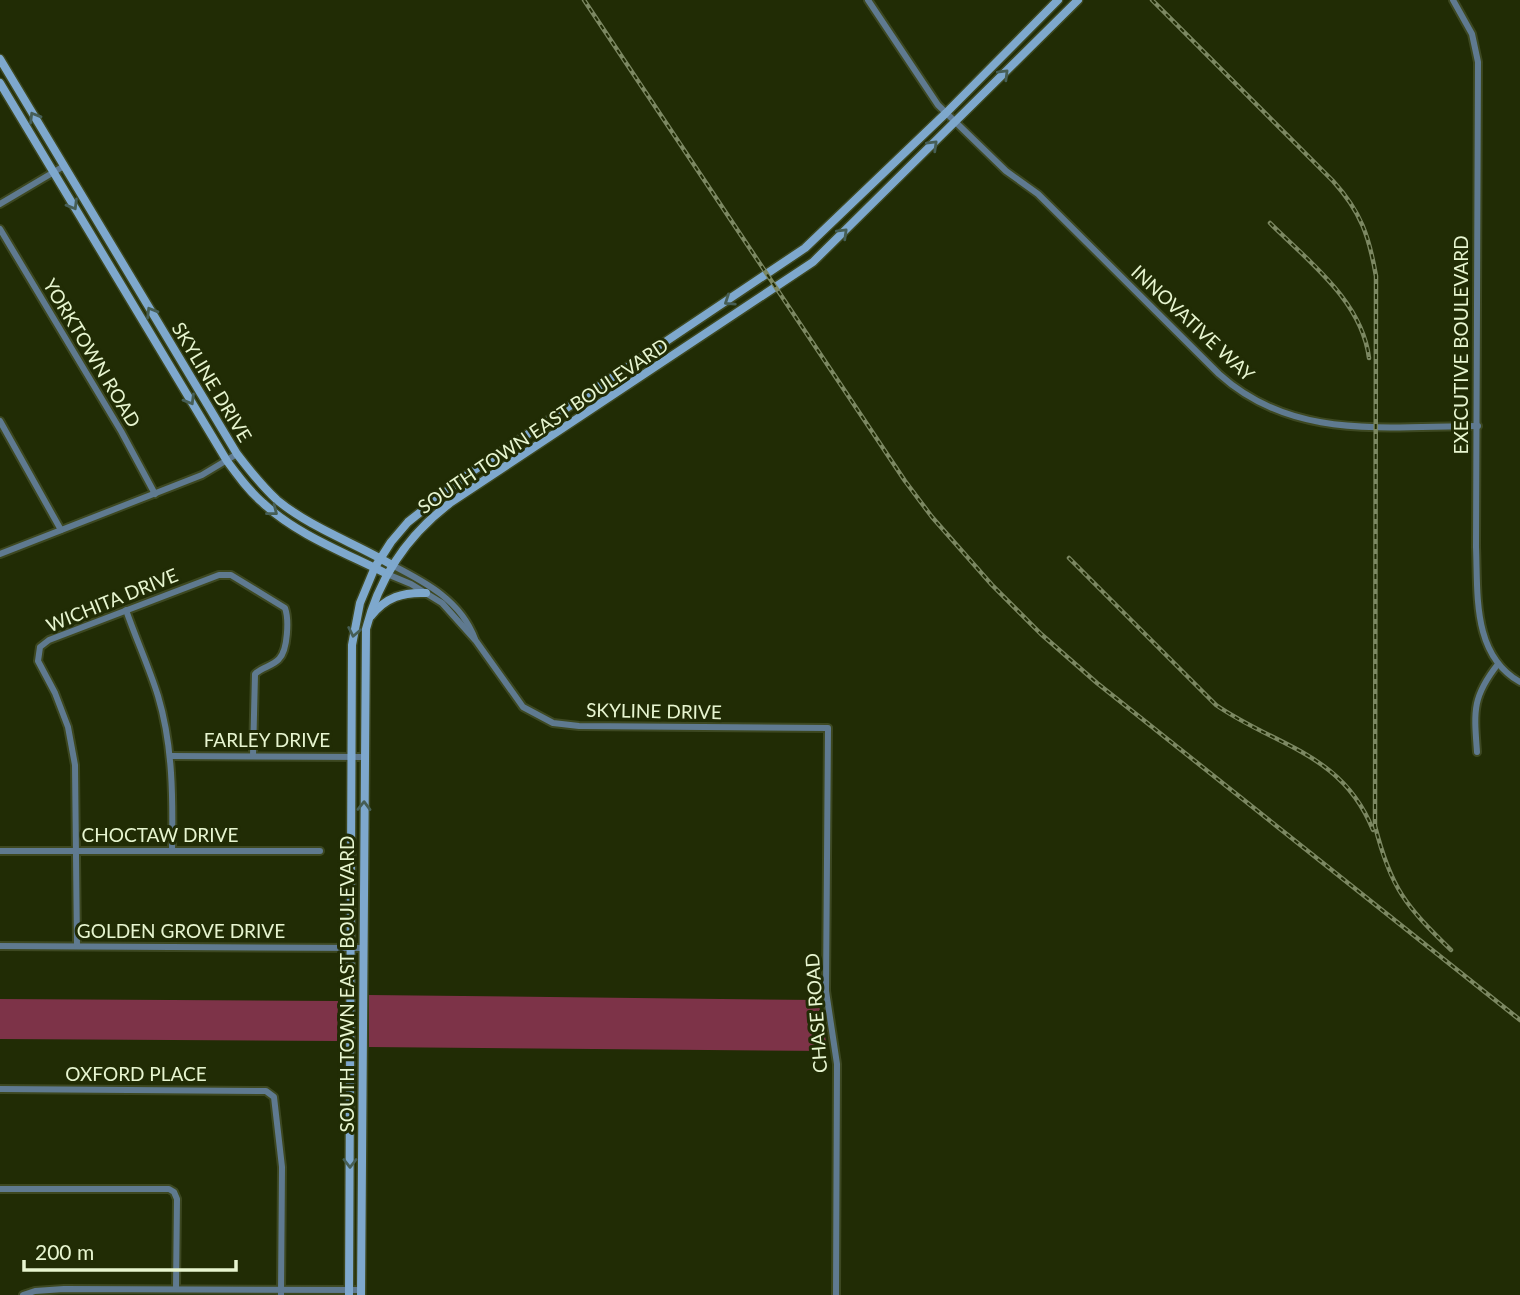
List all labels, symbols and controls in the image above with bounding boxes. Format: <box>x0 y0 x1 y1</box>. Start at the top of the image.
one-way arrow <box>996 70 1009 83</box>
one-way arrow <box>30 111 43 124</box>
one-way arrow <box>925 141 938 154</box>
one-way arrow <box>65 197 78 210</box>
one-way arrow <box>835 229 848 242</box>
street label: EXECUTIVE BOULEVARD <box>1449 235 1472 455</box>
street label: INNOVATIVE WAY <box>1127 260 1260 386</box>
street label: YORKTOWN ROAD <box>39 274 146 431</box>
one-way arrow <box>724 293 737 305</box>
one-way arrow <box>147 306 160 319</box>
street label: SKYLINE DRIVE <box>168 318 257 446</box>
street label: SOUTH TOWN EAST BOULEVARD <box>413 333 672 518</box>
one-way arrow <box>182 392 195 405</box>
one-way arrow <box>266 503 278 516</box>
street label: WICHITA DRIVE <box>43 563 181 636</box>
one-way arrow <box>348 626 363 638</box>
street label: SKYLINE DRIVE <box>586 698 722 723</box>
street label: FARLEY DRIVE <box>204 728 330 751</box>
one-way arrow <box>356 800 372 811</box>
street label: CHOCTAW DRIVE <box>82 823 238 846</box>
street label: SOUTH TOWN EAST BOULEVARD <box>335 835 358 1133</box>
street label: GOLDEN GROVE DRIVE <box>77 919 285 942</box>
street label: CHASE ROAD <box>800 952 831 1074</box>
street label: OXFORD PLACE <box>65 1062 207 1085</box>
one-way arrow <box>342 1158 358 1169</box>
scale bar <box>24 1228 236 1272</box>
text: 200 m <box>35 1239 94 1264</box>

